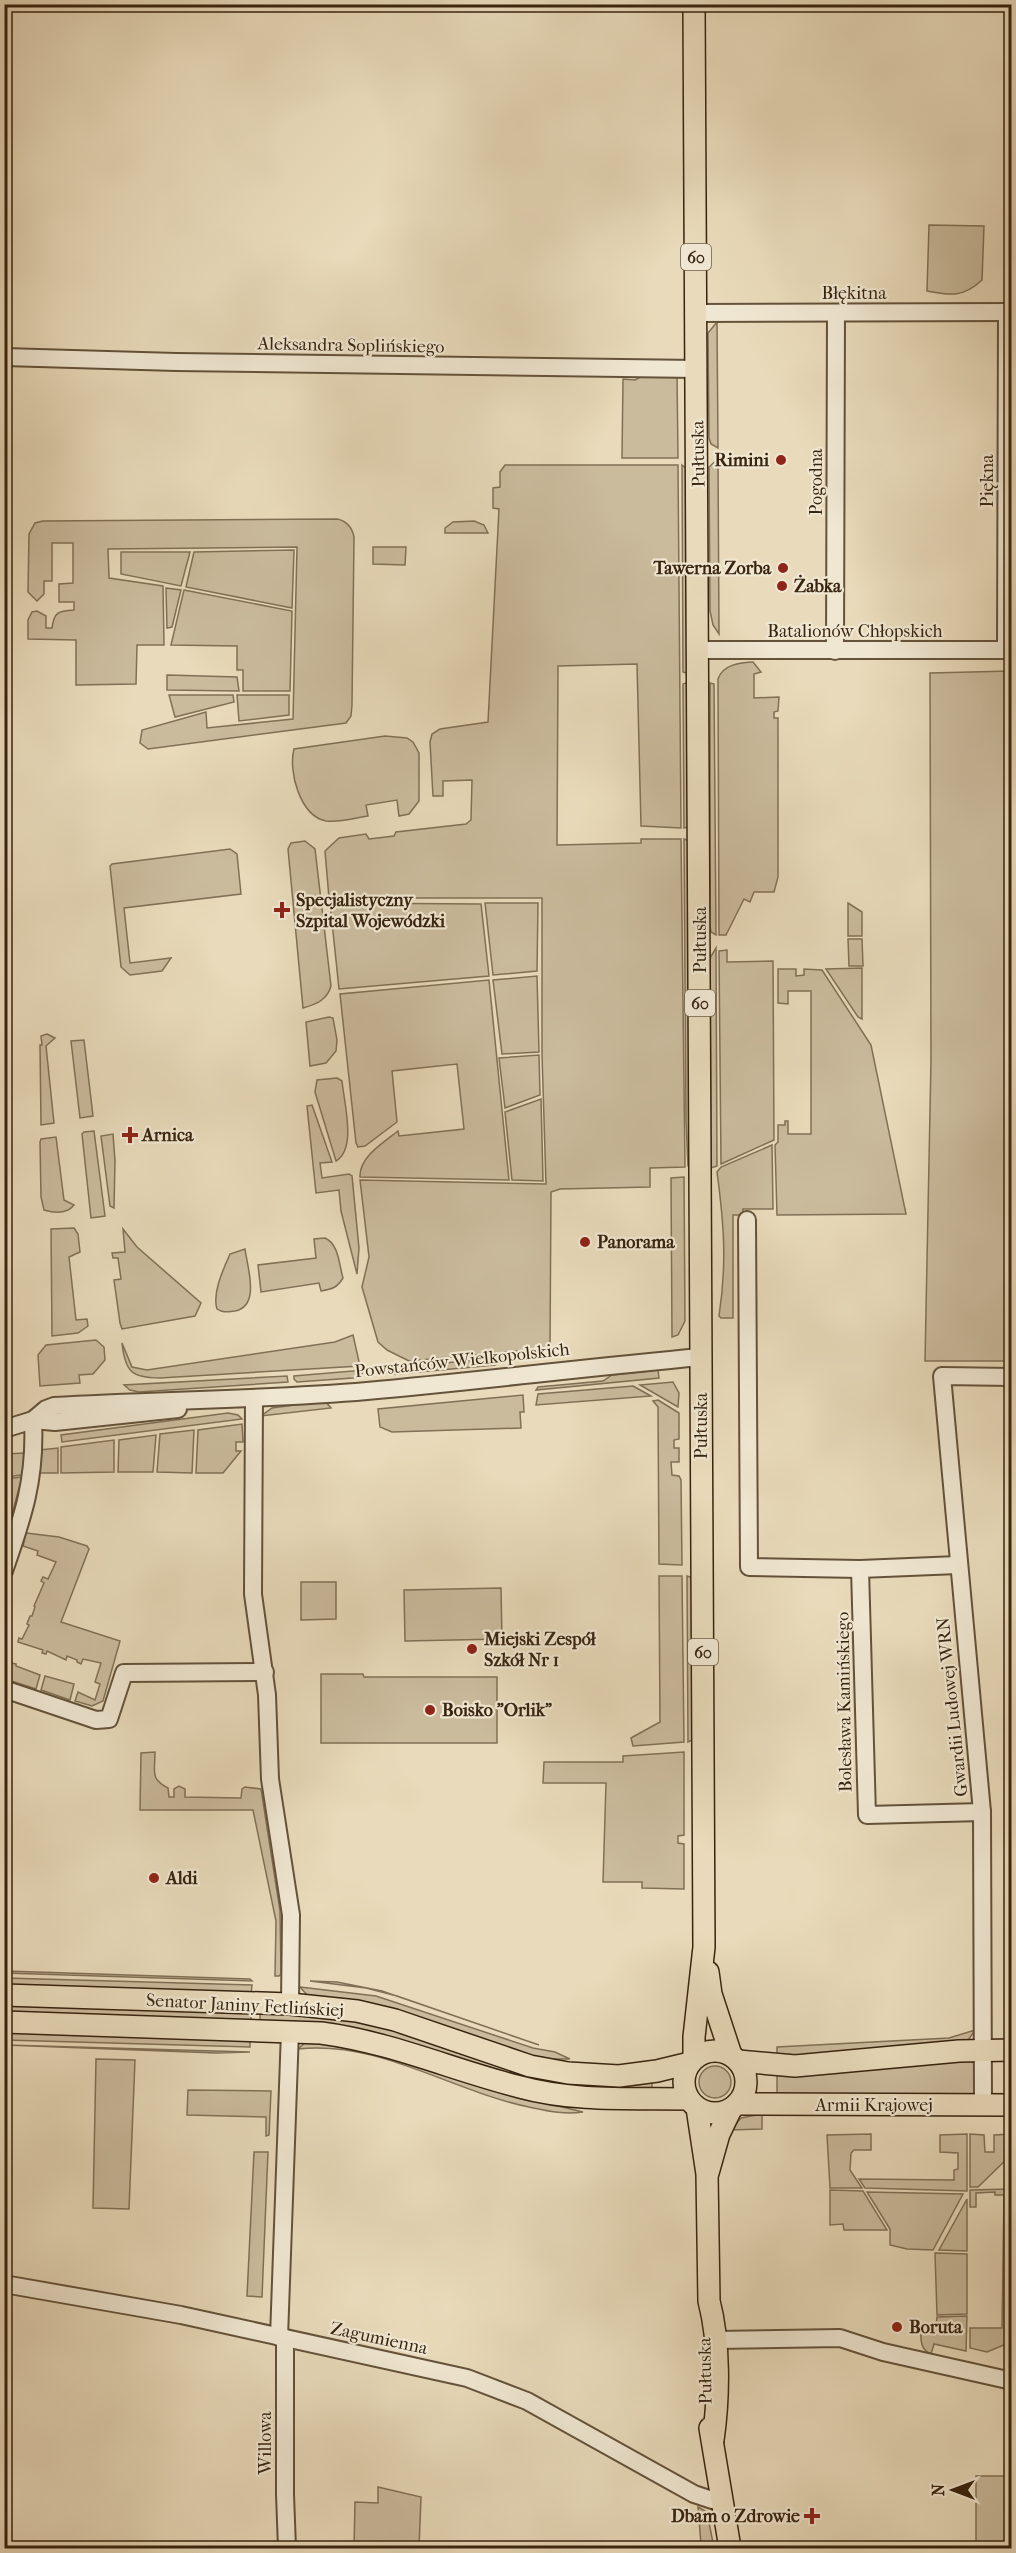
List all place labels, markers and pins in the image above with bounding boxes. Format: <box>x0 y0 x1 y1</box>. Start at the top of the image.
place label: Rimini <box>715 450 770 471</box>
marker: Rimini <box>774 453 788 467</box>
place label: Tawerna Zorba <box>653 558 772 579</box>
marker: Tawerna Zorba <box>776 561 790 575</box>
place label: Żabka <box>794 574 842 597</box>
marker: Żabka <box>775 579 789 593</box>
place label: Specjalistyczny Szpital Wojewódzki <box>296 890 446 932</box>
marker: Specjalistyczny Szpital Wojewódzki <box>273 901 291 919</box>
place label: Arnica <box>141 1125 194 1146</box>
marker: Arnica <box>123 1128 137 1142</box>
place label: Panorama <box>597 1232 675 1253</box>
marker: Panorama <box>578 1235 592 1249</box>
place label: Miejski Zespół Szkół Nr 1 <box>483 1629 597 1671</box>
marker: Miejski Zespół Szkół Nr 1 <box>465 1642 479 1656</box>
place label: Boisko "Orlik" <box>442 1700 552 1721</box>
marker: Boisko "Orlik" <box>423 1703 437 1717</box>
place label: Aldi <box>165 1868 198 1889</box>
marker: Aldi <box>147 1871 161 1885</box>
place label: Boruta <box>909 2317 963 2338</box>
marker: Boruta <box>890 2320 904 2334</box>
place label: Dbam o Zdrowie <box>671 2506 800 2527</box>
marker: Dbam o Zdrowie <box>805 2509 819 2523</box>

